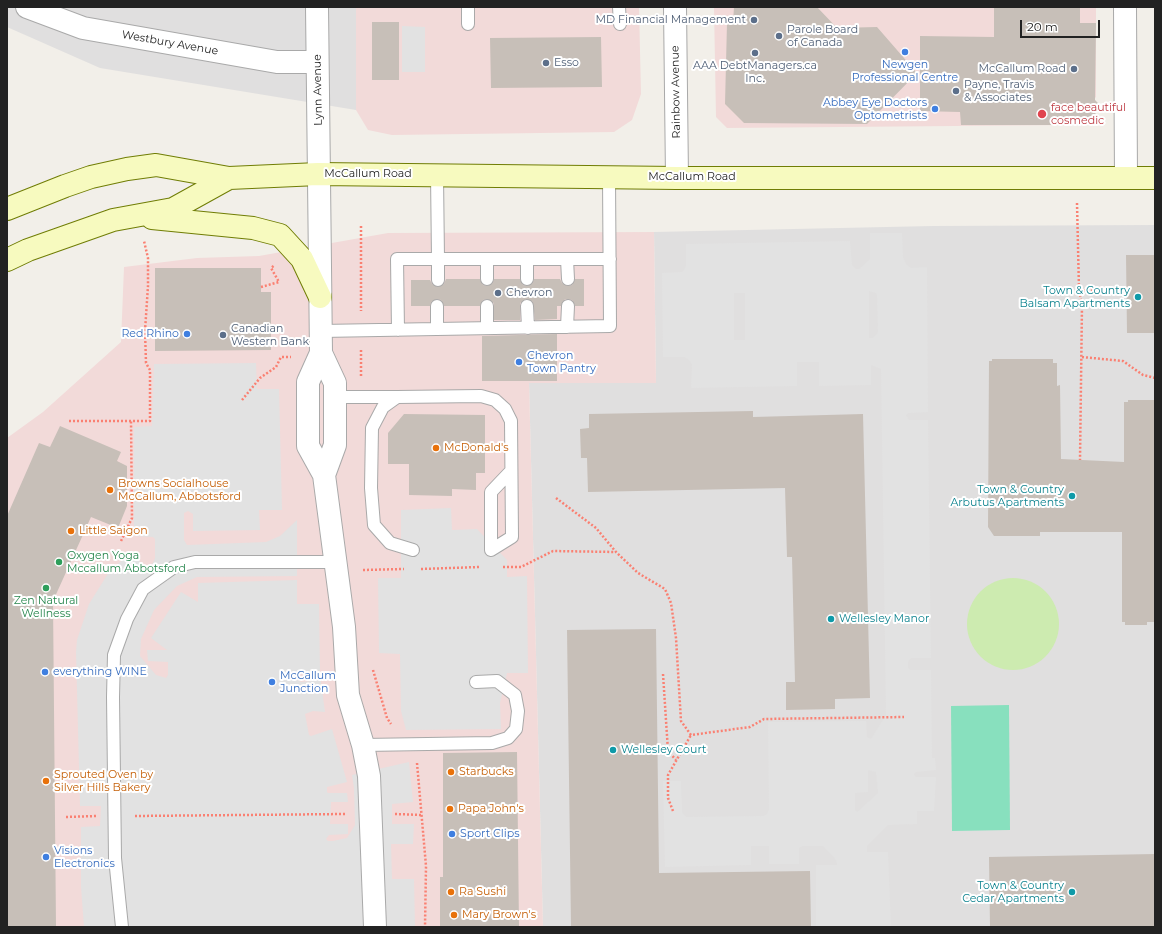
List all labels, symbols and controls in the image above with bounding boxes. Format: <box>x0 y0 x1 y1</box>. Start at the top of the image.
scale bar <box>1022 12 1102 38</box>
place label: MD Financial Management <box>596 13 746 27</box>
marker: MD Financial Management <box>749 15 759 25</box>
text: 20 m <box>1027 19 1058 34</box>
place label: Parole Board of Canada <box>787 23 858 49</box>
street label: Westbury Avenue <box>121 28 219 58</box>
marker: Parole Board of Canada <box>774 31 784 41</box>
street label: Rainbow Avenue <box>669 45 683 139</box>
marker: Newgen Professional Centre <box>900 47 910 57</box>
marker: AAA DebtManagers.ca Inc. <box>750 48 760 58</box>
street label: Lynn Avenue <box>311 54 325 126</box>
place label: Esso <box>554 56 579 70</box>
marker: Esso <box>541 58 551 68</box>
place label: Newgen Professional Centre <box>852 58 958 84</box>
place label: AAA DebtManagers.ca Inc. <box>693 59 817 85</box>
place label: McCallum Road <box>978 62 1066 76</box>
marker: McCallum Road <box>1069 64 1079 74</box>
place label: Payne, Travis & Associates <box>964 78 1034 104</box>
marker: Payne, Travis & Associates <box>951 86 961 96</box>
place label: Abbey Eye Doctors Optometrists <box>823 96 927 122</box>
place label: face beautiful cosmedic <box>1051 101 1126 127</box>
marker: Abbey Eye Doctors Optometrists <box>930 104 940 114</box>
marker: face beautiful cosmedic <box>1036 108 1048 120</box>
street label: McCallum Road <box>324 167 412 181</box>
street label: McCallum Road <box>648 170 736 184</box>
place label: Town & Country Balsam Apartments <box>1019 284 1130 310</box>
place label: Chevron <box>506 286 552 300</box>
marker: Chevron <box>493 288 503 298</box>
marker: Town & Country Balsam Apartments <box>1133 292 1143 302</box>
place label: Canadian Western Bank <box>231 322 309 348</box>
place label: Red Rhino <box>121 327 179 341</box>
marker: Red Rhino <box>182 329 192 339</box>
marker: Canadian Western Bank <box>218 330 228 340</box>
place label: Chevron Town Pantry <box>527 349 596 375</box>
marker: Chevron Town Pantry <box>514 357 524 367</box>
place label: McDonald's <box>444 441 509 455</box>
marker: McDonald's <box>431 443 441 453</box>
place label: Browns Socialhouse McCallum, Abbotsford <box>118 477 241 503</box>
place label: Town & Country Arbutus Apartments <box>950 483 1064 509</box>
marker: Browns Socialhouse McCallum, Abbotsford <box>105 485 115 495</box>
marker: Town & Country Arbutus Apartments <box>1067 491 1077 501</box>
place label: Little Saigon <box>79 524 148 538</box>
marker: Little Saigon <box>66 526 76 536</box>
place label: Oxygen Yoga Mccallum Abbotsford <box>67 549 186 575</box>
marker: Oxygen Yoga Mccallum Abbotsford <box>54 557 64 567</box>
marker: Zen Natural Wellness <box>41 583 51 593</box>
place label: Zen Natural Wellness <box>14 594 78 620</box>
place label: Wellesley Manor <box>839 612 929 626</box>
marker: Wellesley Manor <box>826 614 836 624</box>
place label: everything WINE <box>53 665 147 679</box>
marker: everything WINE <box>40 667 50 677</box>
place label: McCallum Junction <box>280 669 336 695</box>
marker: McCallum Junction <box>267 677 277 687</box>
place label: Wellesley Court <box>621 743 706 757</box>
marker: Wellesley Court <box>608 745 618 755</box>
place label: Starbucks <box>459 765 514 779</box>
marker: Starbucks <box>446 767 456 777</box>
place label: Sprouted Oven by Silver Hills Bakery <box>54 768 153 794</box>
marker: Sprouted Oven by Silver Hills Bakery <box>41 776 51 786</box>
place label: Papa John's <box>458 802 524 816</box>
marker: Papa John's <box>445 804 455 814</box>
place label: Sport Clips <box>460 827 520 841</box>
marker: Sport Clips <box>447 829 457 839</box>
place label: Visions Electronics <box>54 844 115 870</box>
marker: Visions Electronics <box>41 852 51 862</box>
place label: Town & Country Cedar Apartments <box>962 879 1064 905</box>
place label: Ra Sushi <box>459 885 506 899</box>
marker: Ra Sushi <box>446 887 456 897</box>
marker: Town & Country Cedar Apartments <box>1067 887 1077 897</box>
place label: Mary Brown's <box>462 908 536 922</box>
marker: Mary Brown's <box>449 910 459 920</box>

